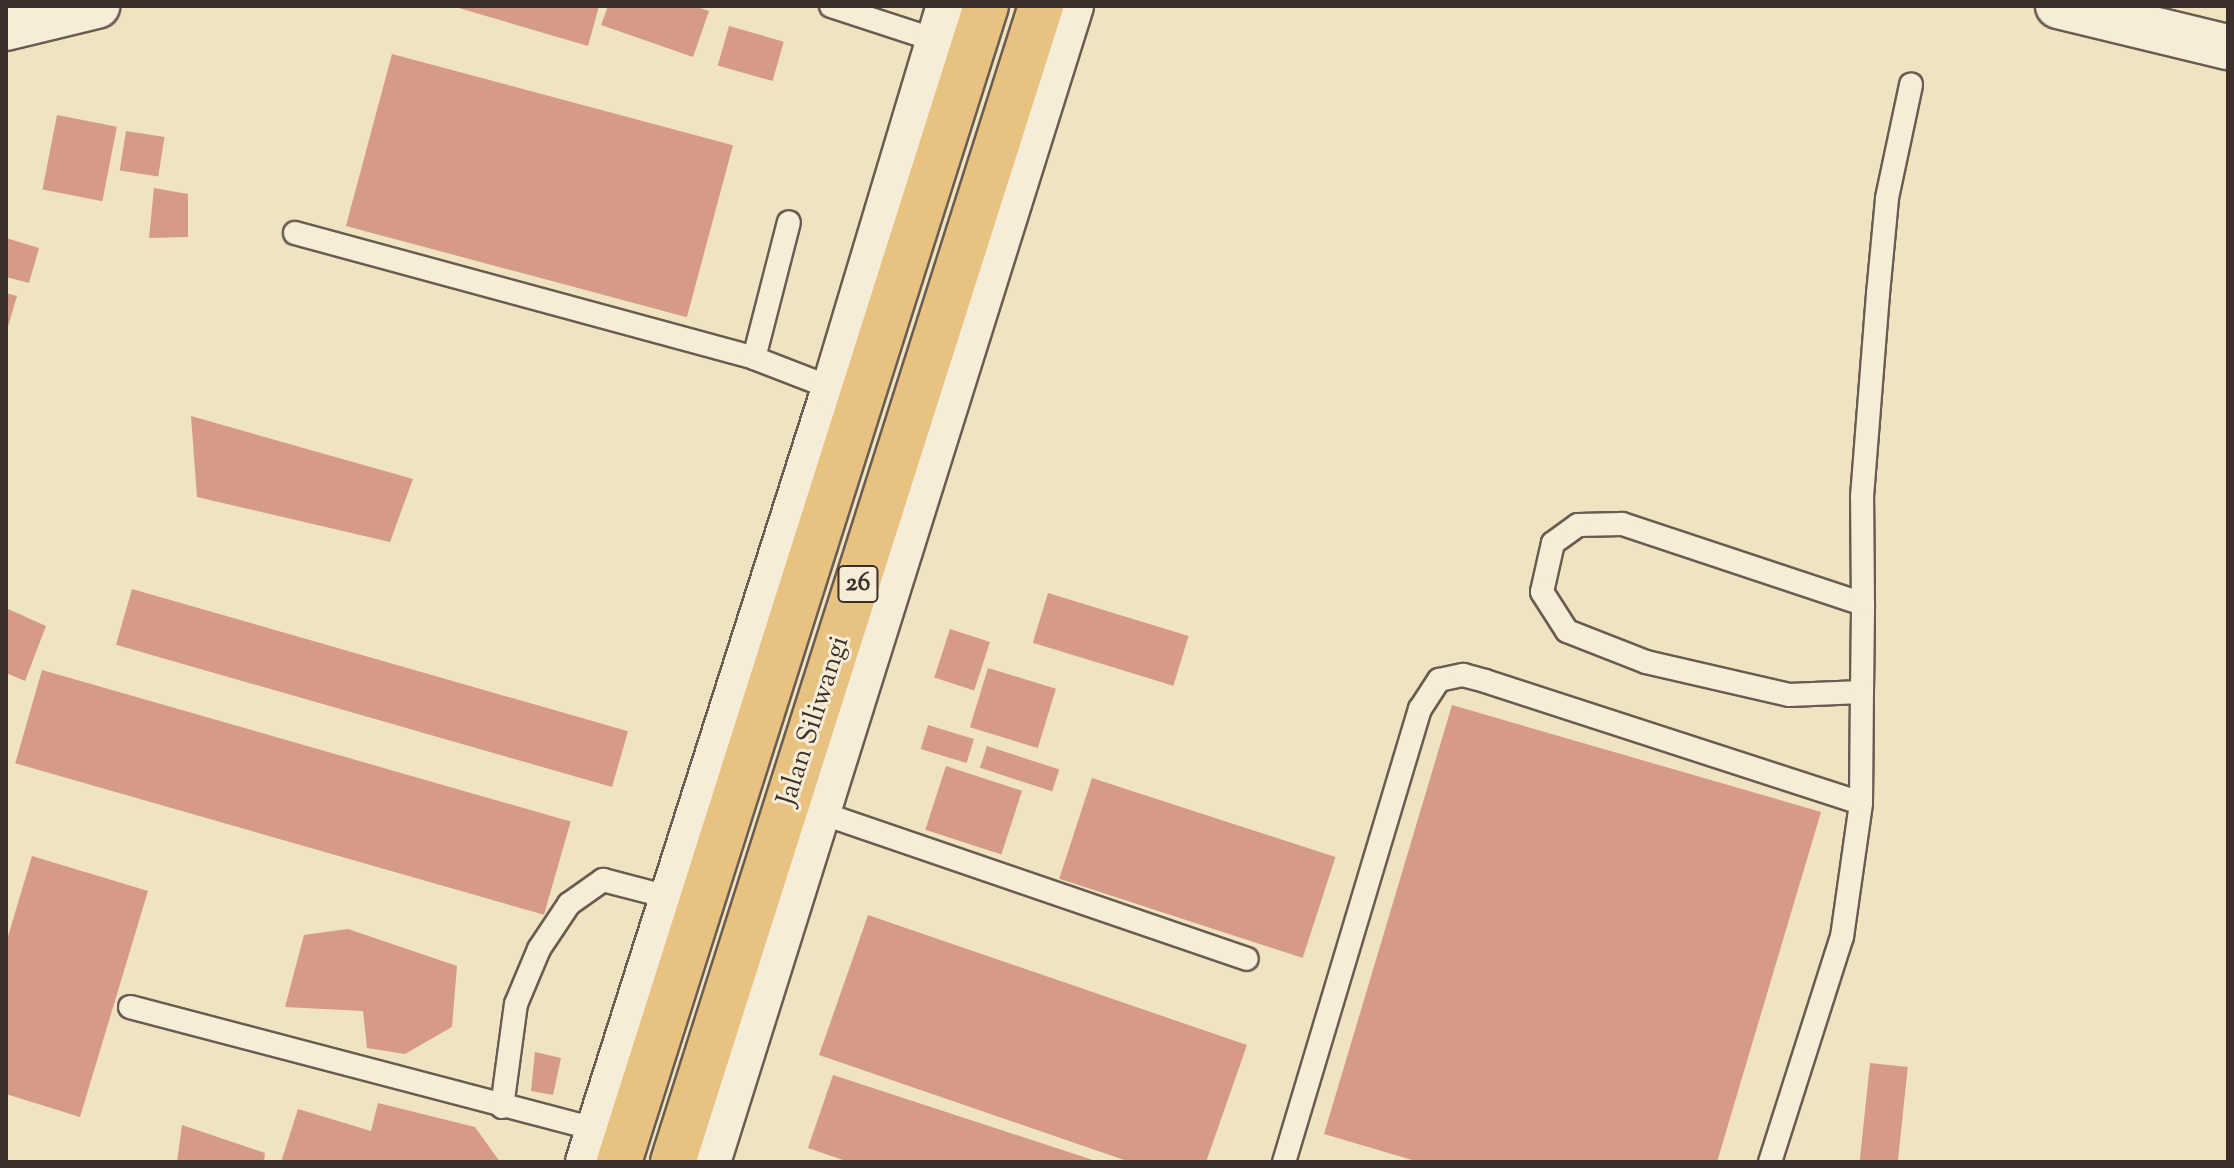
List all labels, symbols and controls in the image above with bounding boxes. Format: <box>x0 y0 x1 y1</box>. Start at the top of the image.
road number: 26 <box>836 562 880 606</box>
street label: Jalan Siliwangi <box>771 632 857 810</box>

